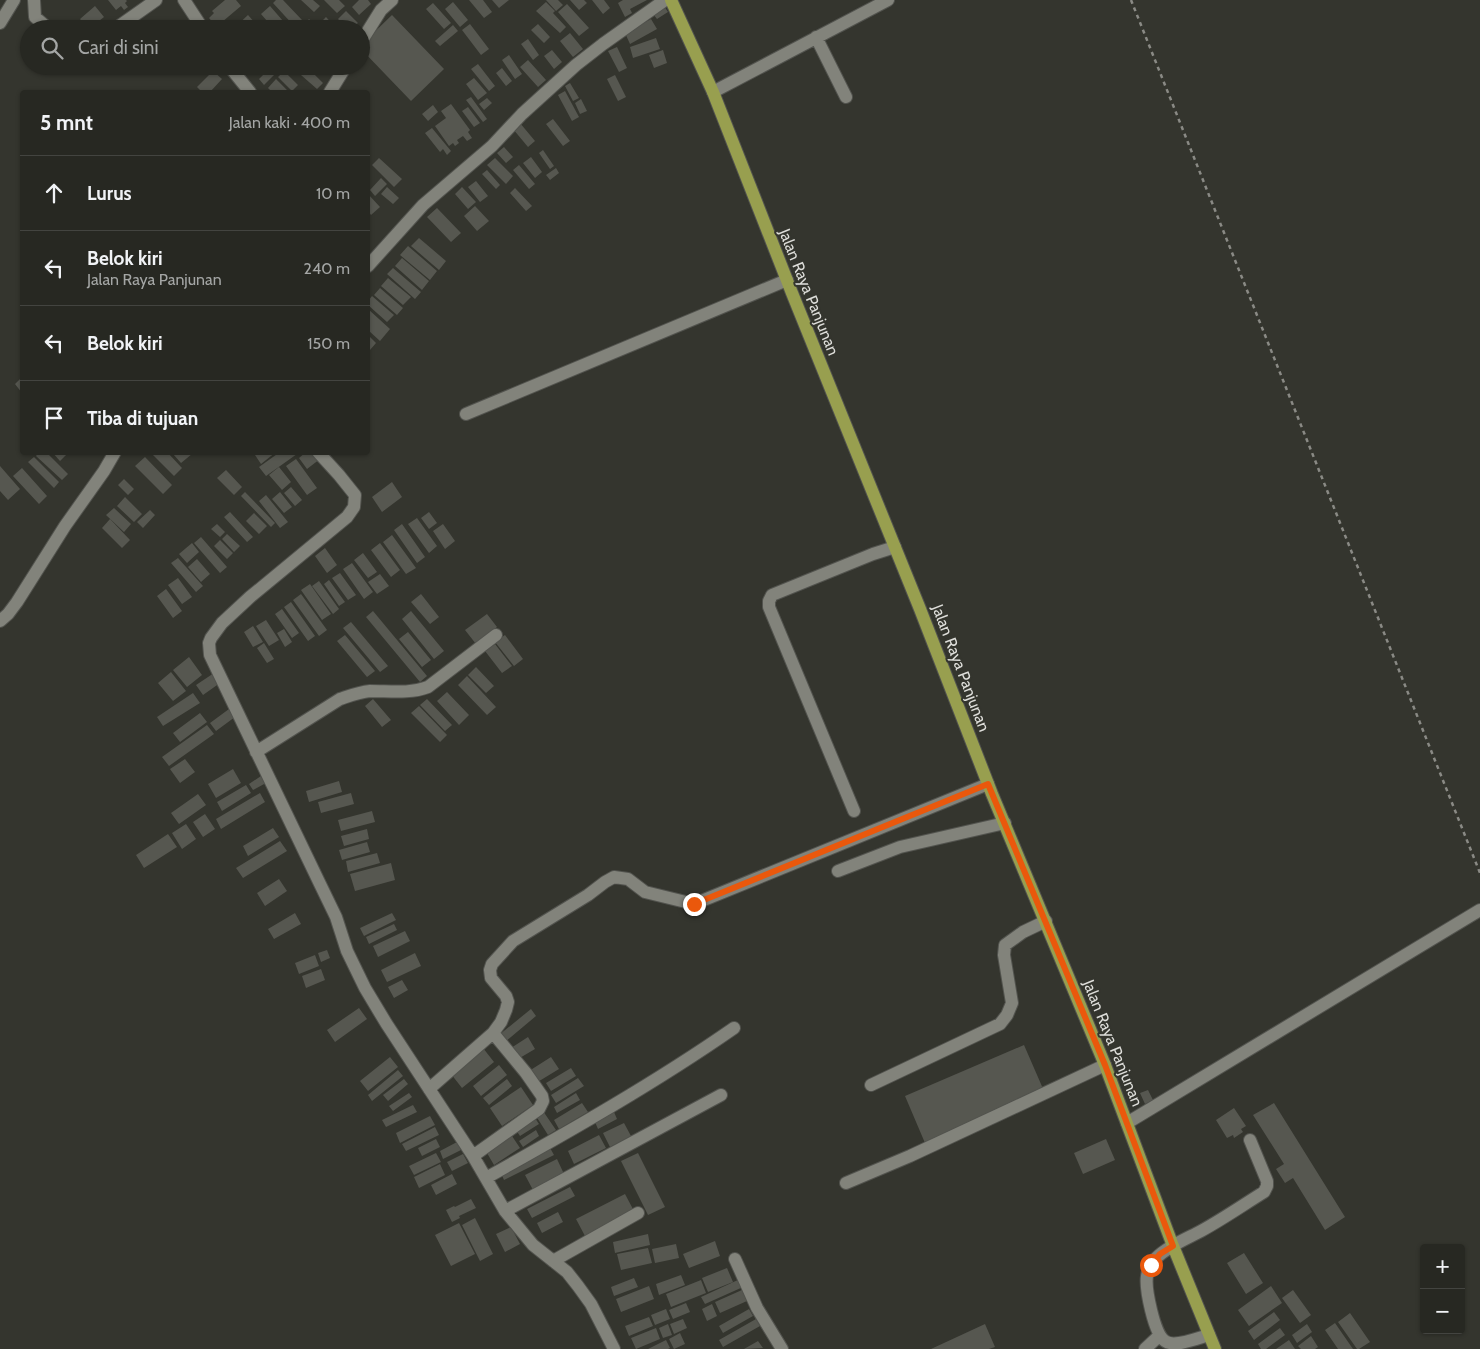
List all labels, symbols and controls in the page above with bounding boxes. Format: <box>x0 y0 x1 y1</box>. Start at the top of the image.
search box <box>20 20 370 75</box>
icon: search <box>38 34 66 62</box>
text: Cari di sini <box>78 36 159 59</box>
text: 5 mnt <box>40 110 93 135</box>
text: Jalan kaki · 400 m <box>229 113 350 132</box>
icon: ahead <box>40 179 68 207</box>
text: Lurus <box>87 182 132 205</box>
text: 10 m <box>316 184 350 203</box>
street label: Jalan Raya Panjunan <box>775 225 843 358</box>
text: Belok kiri <box>87 247 163 270</box>
icon: left <box>40 254 68 282</box>
text: 240 m <box>304 259 350 278</box>
text: Jalan Raya Panjunan <box>87 270 222 289</box>
icon: left <box>40 329 68 357</box>
text: Belok kiri <box>87 332 163 355</box>
text: 150 m <box>307 334 350 353</box>
icon: arrive <box>40 404 68 432</box>
text: Tiba di tujuan <box>87 407 198 430</box>
street label: Jalan Raya Panjunan <box>928 601 994 734</box>
route end <box>683 893 706 916</box>
street label: Jalan Raya Panjunan <box>1079 976 1147 1109</box>
map controls <box>1420 1244 1465 1334</box>
button: + <box>1420 1244 1465 1289</box>
route start <box>1140 1254 1163 1277</box>
button: − <box>1420 1289 1465 1334</box>

